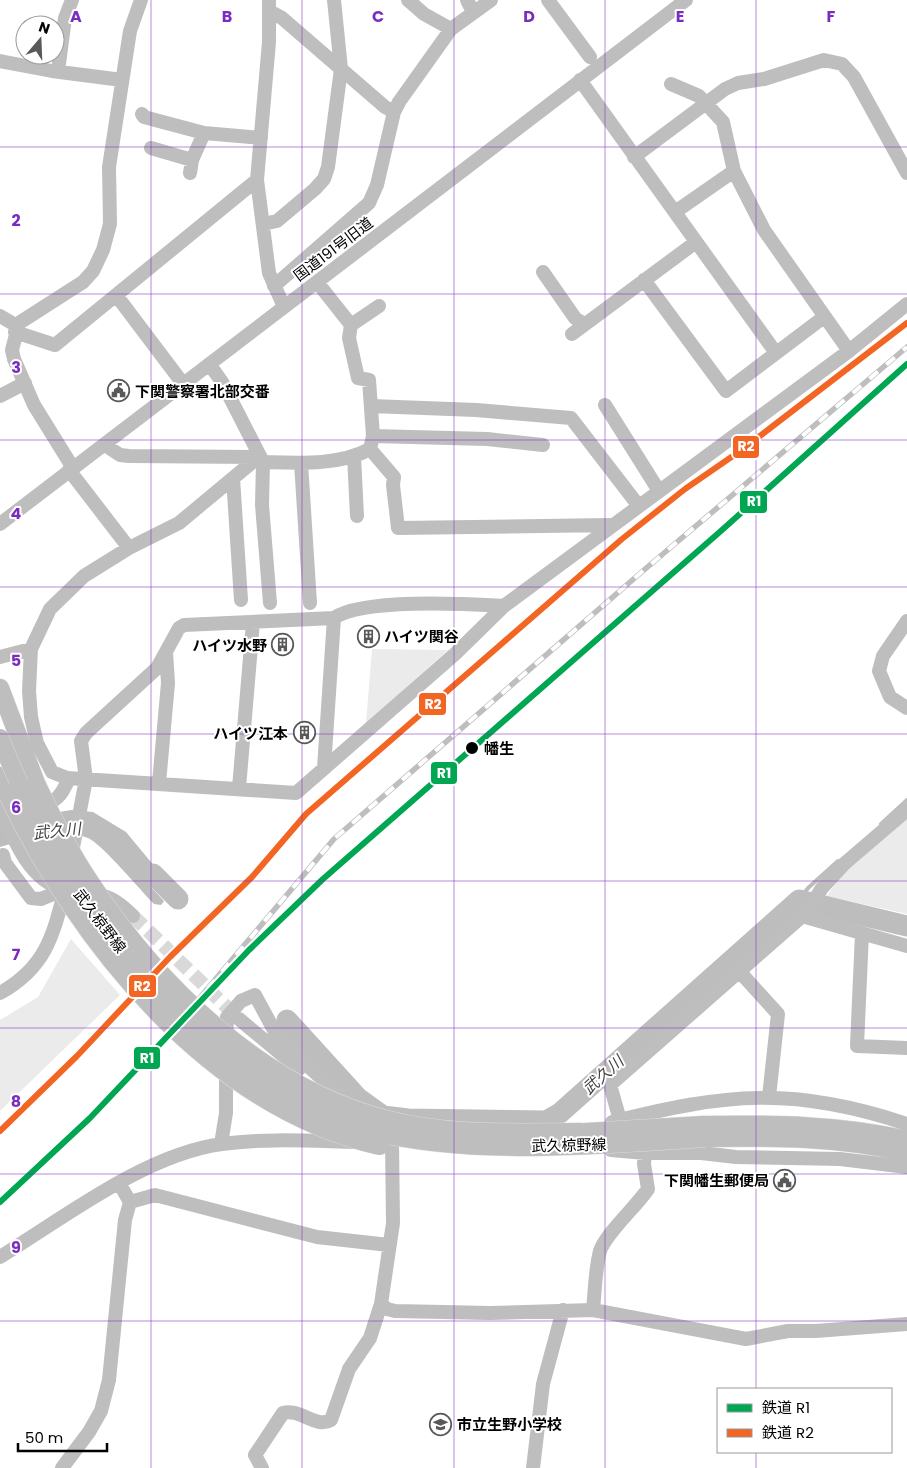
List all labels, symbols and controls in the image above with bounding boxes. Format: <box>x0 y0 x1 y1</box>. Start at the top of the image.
text: A <box>70 5 82 28</box>
text: B <box>222 5 232 28</box>
text: C <box>372 5 384 28</box>
text: D <box>523 5 535 28</box>
text: E <box>676 5 684 28</box>
text: F <box>827 5 836 28</box>
north arrow <box>15 15 65 65</box>
text: N <box>36 17 52 39</box>
text: 2 <box>11 209 21 232</box>
street label: 国道191号旧道 <box>289 212 377 286</box>
text: 3 <box>11 356 21 379</box>
public building icon: 下関警察署北部交番 <box>107 379 131 403</box>
place label: 下関警察署北部交番 <box>135 381 270 402</box>
line badge: R2 <box>732 435 760 459</box>
text: R2 <box>737 436 755 456</box>
line badge: R1 <box>739 490 768 514</box>
text: R1 <box>747 491 761 511</box>
text: 4 <box>11 502 22 525</box>
building icon: ハイツ関谷 <box>356 624 380 648</box>
place label: ハイツ関谷 <box>384 626 459 647</box>
building icon: ハイツ水野 <box>271 633 295 657</box>
place label: ハイツ水野 <box>192 635 267 656</box>
text: 5 <box>11 649 21 672</box>
line badge: R2 <box>418 692 447 716</box>
text: R2 <box>424 694 442 714</box>
building icon: ハイツ江本 <box>292 721 316 745</box>
place label: ハイツ江本 <box>213 723 288 744</box>
place label: 幡生 <box>484 738 514 759</box>
marker: 幡生 <box>464 740 480 756</box>
line badge: R1 <box>430 761 458 785</box>
text: R1 <box>437 763 451 783</box>
text: 6 <box>11 796 21 819</box>
water label: 武久川 <box>32 817 84 845</box>
street label: 武久椋野線 <box>69 885 131 957</box>
text: 7 <box>12 943 21 966</box>
line badge: R2 <box>128 974 157 998</box>
text: R2 <box>133 976 151 996</box>
line badge: R1 <box>133 1046 161 1070</box>
text: R1 <box>140 1048 154 1068</box>
water label: 武久川 <box>577 1049 630 1100</box>
text: 8 <box>11 1090 21 1113</box>
street label: 武久椋野線 <box>531 1134 607 1156</box>
public building icon: 下関幡生郵便局 <box>773 1168 797 1192</box>
place label: 下関幡生郵便局 <box>664 1170 769 1191</box>
text: 9 <box>11 1236 21 1259</box>
legend <box>717 1388 892 1453</box>
text: 鉄道 R1 <box>762 1397 810 1418</box>
school or university icon: 市立生野小学校 <box>429 1412 453 1436</box>
place label: 市立生野小学校 <box>457 1414 562 1435</box>
scale bar <box>18 1420 106 1452</box>
text: 鉄道 R2 <box>762 1422 814 1443</box>
text: 50 m <box>25 1427 63 1448</box>

